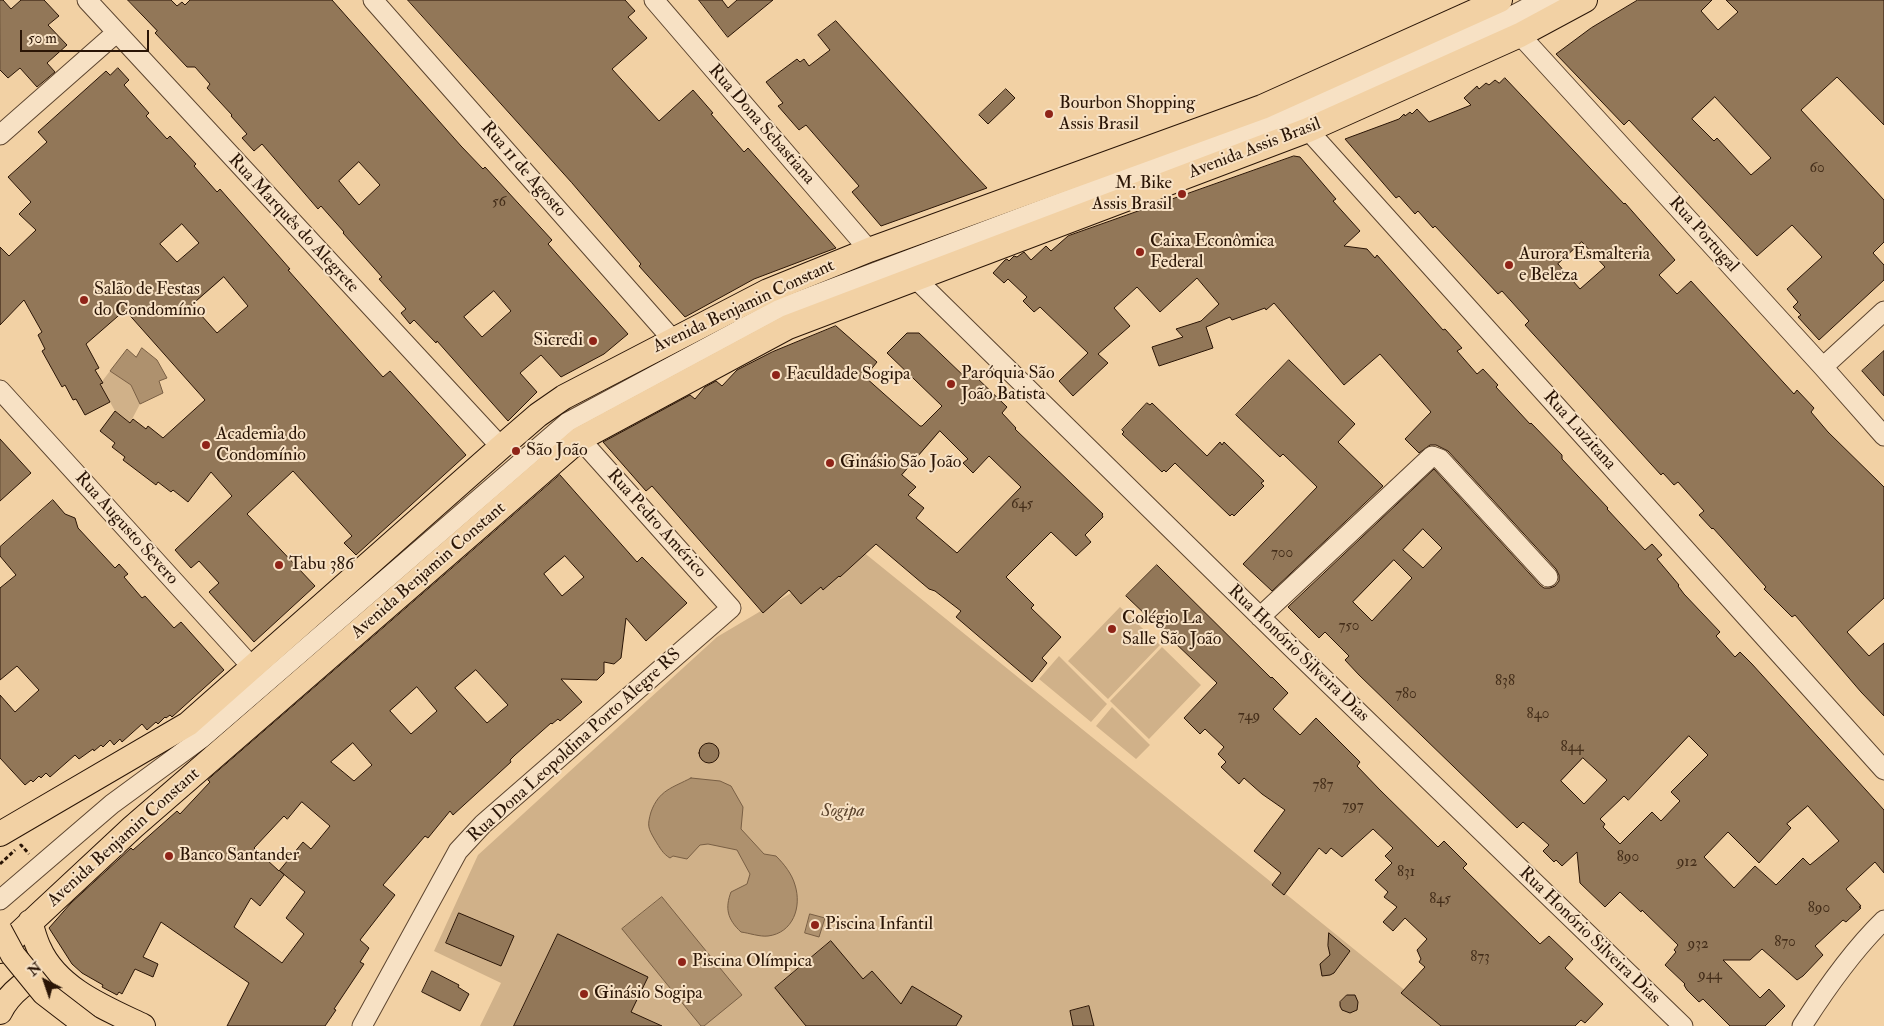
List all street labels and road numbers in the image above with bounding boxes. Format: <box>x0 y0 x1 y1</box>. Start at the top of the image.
street label: Rua Dona Sebastiana <box>703 61 819 189</box>
street label: Avenida Assis Brasil <box>1186 114 1324 184</box>
street label: Rua 11 de Agosto <box>476 118 570 222</box>
street label: Rua Marquês do Alegrete <box>223 150 363 298</box>
street label: Rua Portugal <box>1663 193 1743 277</box>
street label: Avenida Benjamin Constant <box>650 255 838 359</box>
street label: Rua Luzitana <box>1538 387 1620 475</box>
street label: Rua Pedro Américo <box>602 465 710 583</box>
street label: Rua Augusto Severo <box>70 468 182 590</box>
street label: Avenida Benjamin Constant <box>347 498 511 644</box>
street label: Rua Honório Silveira Dias <box>1223 581 1373 727</box>
street label: Rua Dona Leopoldina Porto Alegre RS <box>464 644 686 848</box>
street label: Avenida Benjamin Constant <box>43 764 205 912</box>
street label: Rua Honório Silveira Dias <box>1514 863 1664 1009</box>

